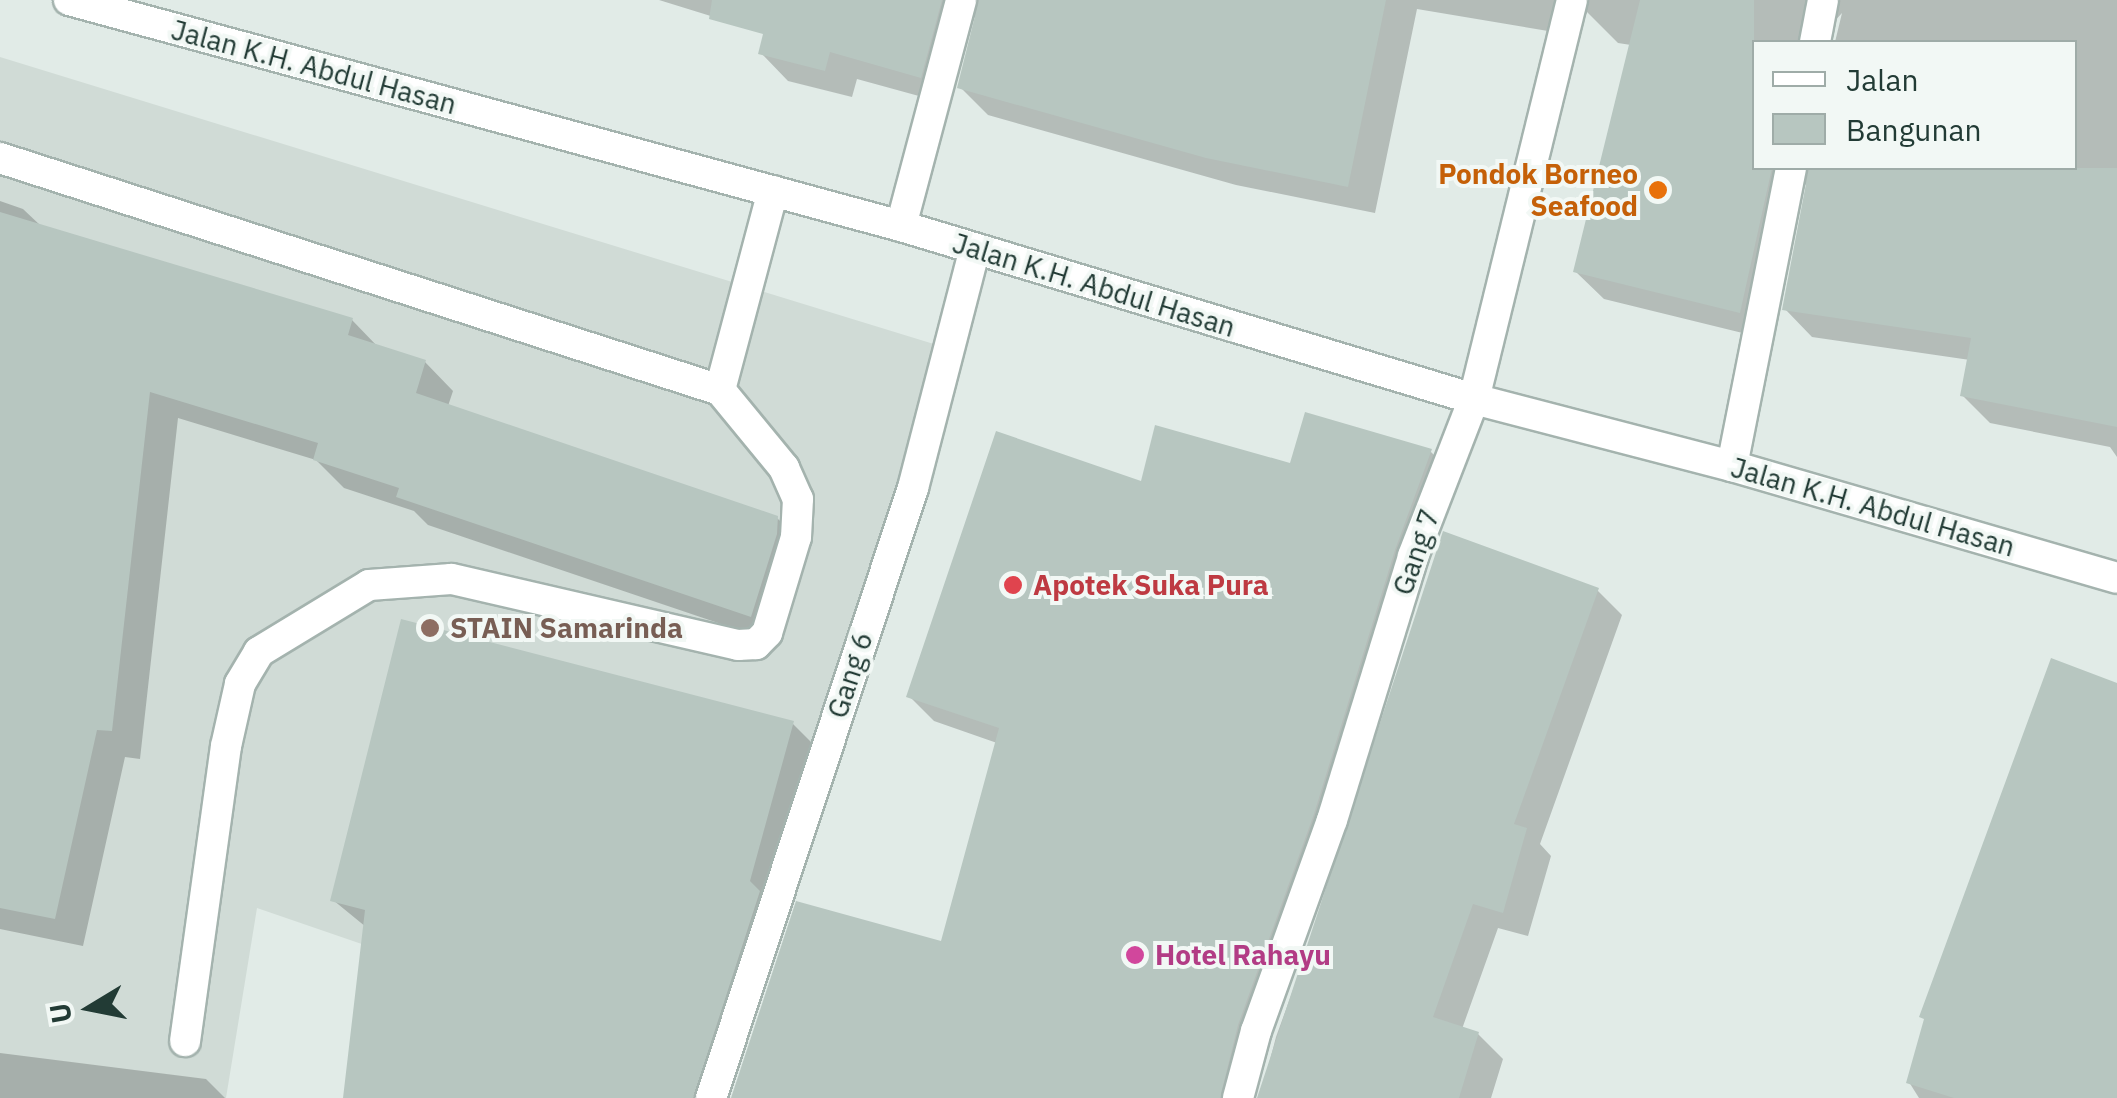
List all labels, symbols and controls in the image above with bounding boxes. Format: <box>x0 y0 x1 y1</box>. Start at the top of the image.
street label: Jalan K.H. Abdul Hasan <box>168 13 460 121</box>
legend <box>1752 40 2077 170</box>
text: Jalan <box>1846 60 1919 99</box>
text: Bangunan <box>1846 110 1982 149</box>
place label: Pondok Borneo Seafood <box>1438 157 1638 223</box>
marker: Pondok Borneo Seafood <box>1647 179 1669 201</box>
street label: Jalan K.H. Abdul Hasan <box>949 226 1239 344</box>
street label: Jalan K.H. Abdul Hasan <box>1727 450 2019 564</box>
street label: Gang 7 <box>1386 505 1446 599</box>
place label: Apotek Suka Pura <box>1033 568 1269 602</box>
marker: Apotek Suka Pura <box>1002 574 1024 596</box>
place label: STAIN Samarinda <box>450 611 683 645</box>
marker: STAIN Samarinda <box>419 617 441 639</box>
street label: Gang 6 <box>820 628 880 722</box>
place label: Hotel Rahayu <box>1155 938 1331 972</box>
marker: Hotel Rahayu <box>1124 944 1146 966</box>
north arrow <box>40 958 140 1058</box>
text: U <box>40 1001 80 1026</box>

